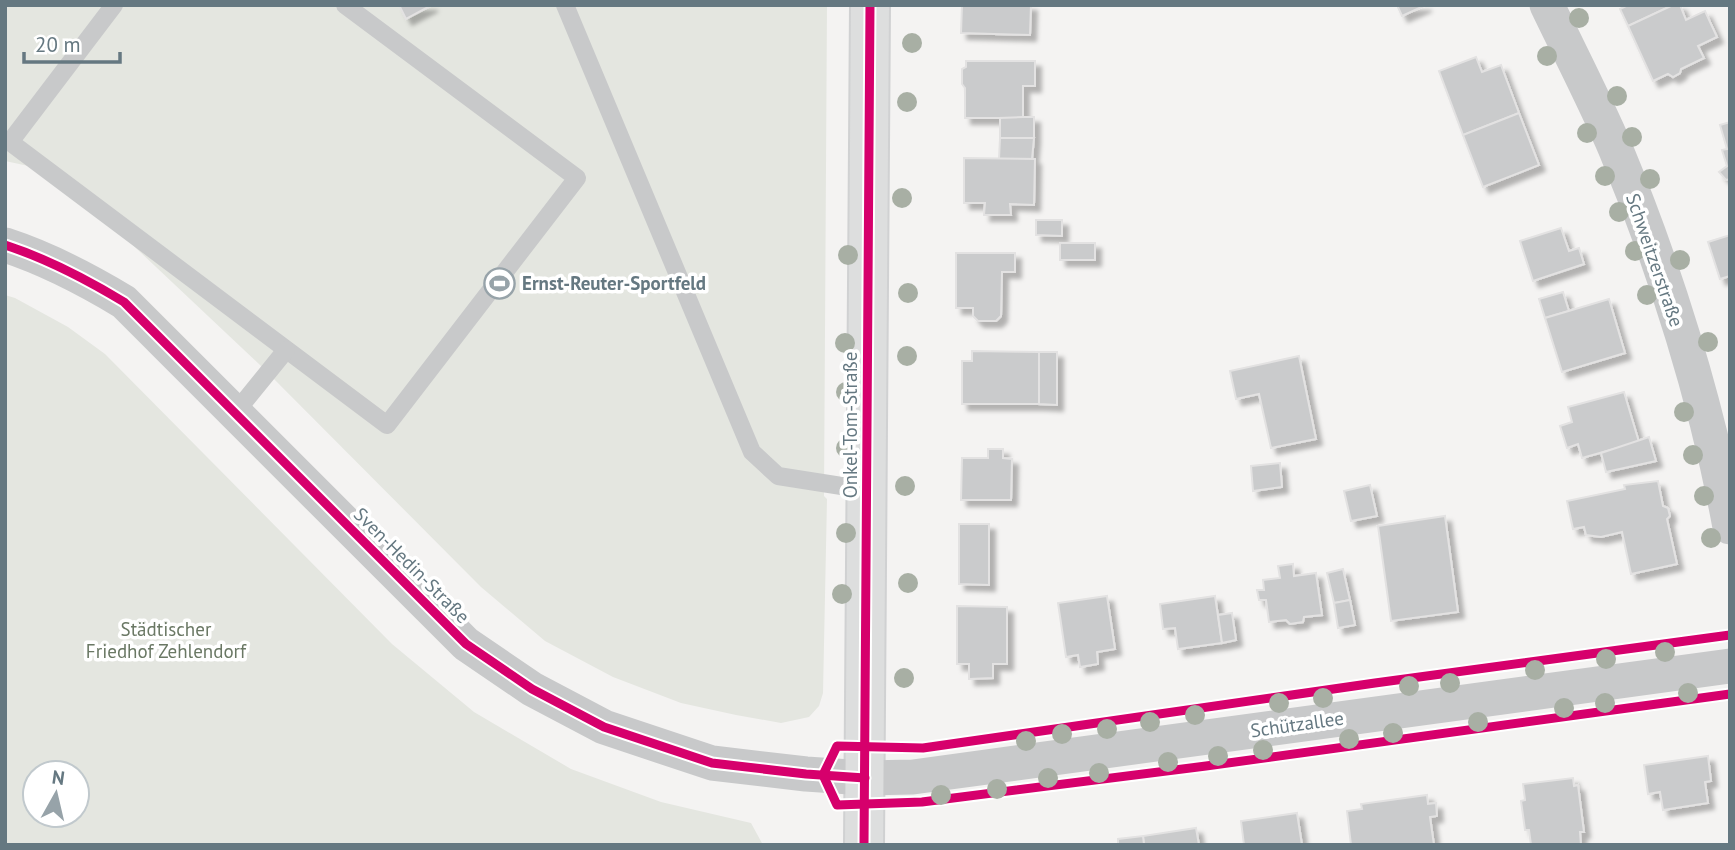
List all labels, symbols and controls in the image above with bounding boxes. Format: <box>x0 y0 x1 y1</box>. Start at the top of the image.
scale bar <box>24 21 121 65</box>
text: 20 m <box>35 31 81 58</box>
street label: Schweitzerstraße <box>1621 190 1689 330</box>
sports icon: Ernst-Reuter-Sportfeld <box>482 266 516 300</box>
place label: Ernst-Reuter-Sportfeld <box>522 271 706 295</box>
street label: Onkel-Tom-Straße <box>838 352 862 498</box>
street label: Sven-Hedin-Straße <box>349 502 475 628</box>
park label: Städtischer Friedhof Zehlendorf <box>86 617 247 663</box>
street label: Schützallee <box>1249 706 1345 742</box>
north arrow <box>21 759 91 829</box>
text: N <box>51 764 66 790</box>

